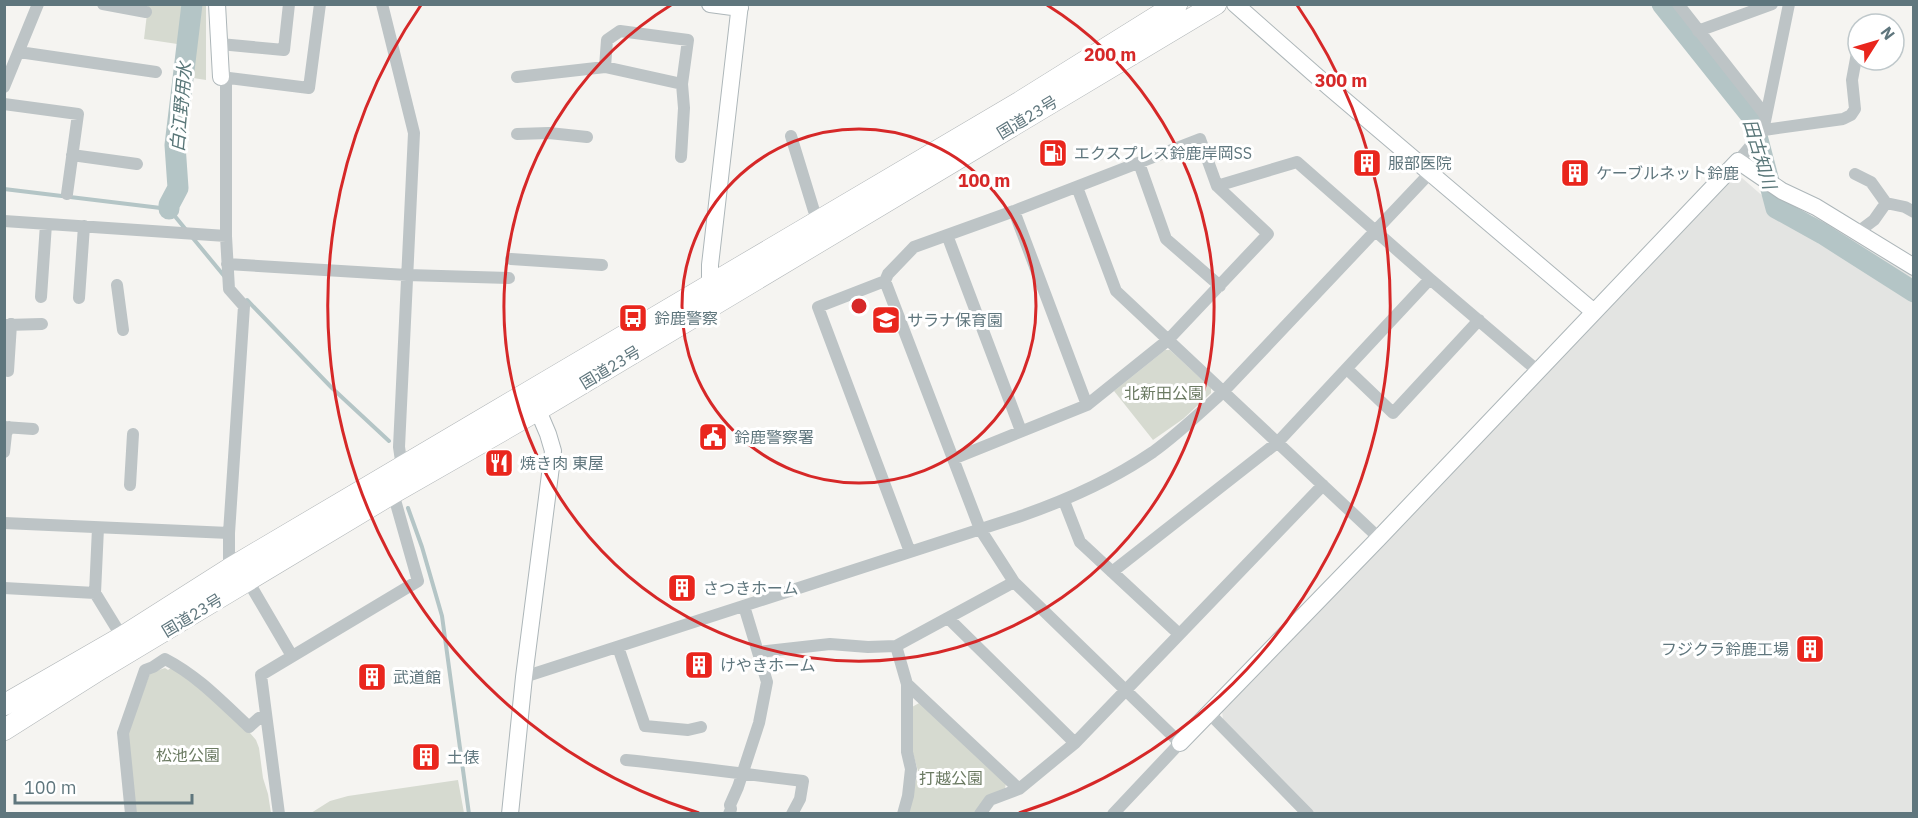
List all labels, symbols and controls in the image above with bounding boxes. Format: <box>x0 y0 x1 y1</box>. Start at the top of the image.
north arrow <box>1846 12 1906 72</box>
text: N <box>1877 22 1899 44</box>
text: 200 m <box>1084 43 1136 66</box>
water label: 白江野用水 <box>166 59 197 153</box>
text: 300 m <box>1315 69 1367 92</box>
street label: 国道23号 <box>993 91 1061 143</box>
water label: 田古知川 <box>1738 116 1782 194</box>
fuel station icon: エクスプレス鈴鹿岸岡SS <box>1037 137 1069 169</box>
place label: エクスプレス鈴鹿岸岡SS <box>1074 143 1252 163</box>
building icon: 服部医院 <box>1351 147 1383 179</box>
place label: 服部医院 <box>1388 153 1452 173</box>
building icon: ケーブルネット鈴鹿 <box>1559 157 1591 189</box>
place label: ケーブルネット鈴鹿 <box>1596 163 1739 183</box>
text: 100 m <box>958 169 1010 192</box>
centre of rings <box>849 296 869 316</box>
bus stop icon: 鈴鹿警察 <box>617 302 649 334</box>
school or university icon: サラナ保育園 <box>870 304 902 336</box>
place label: 鈴鹿警察 <box>654 308 718 328</box>
place label: サラナ保育園 <box>907 310 1003 330</box>
street label: 国道23号 <box>576 341 644 393</box>
park label: 北新田公園 <box>1124 383 1204 403</box>
public building icon: 鈴鹿警察署 <box>697 421 729 453</box>
place label: 鈴鹿警察署 <box>734 427 814 447</box>
restaurant icon: 焼き肉 東屋 <box>483 447 515 479</box>
place label: 焼き肉 東屋 <box>520 453 604 473</box>
building icon: さつきホーム <box>666 572 698 604</box>
place label: さつきホーム <box>703 578 799 598</box>
street label: 国道23号 <box>158 589 226 641</box>
building icon: フジクラ鈴鹿工場 <box>1794 633 1826 665</box>
place label: フジクラ鈴鹿工場 <box>1661 639 1789 659</box>
building icon: けやきホーム <box>683 649 715 681</box>
place label: けやきホーム <box>720 655 816 675</box>
building icon: 武道館 <box>356 661 388 693</box>
place label: 武道館 <box>393 667 441 687</box>
building icon: 土俵 <box>410 741 442 773</box>
park label: 松池公園 <box>156 745 220 765</box>
place label: 土俵 <box>447 747 479 767</box>
scale bar <box>15 767 192 805</box>
park label: 打越公園 <box>919 768 983 788</box>
text: 100 m <box>24 776 76 799</box>

